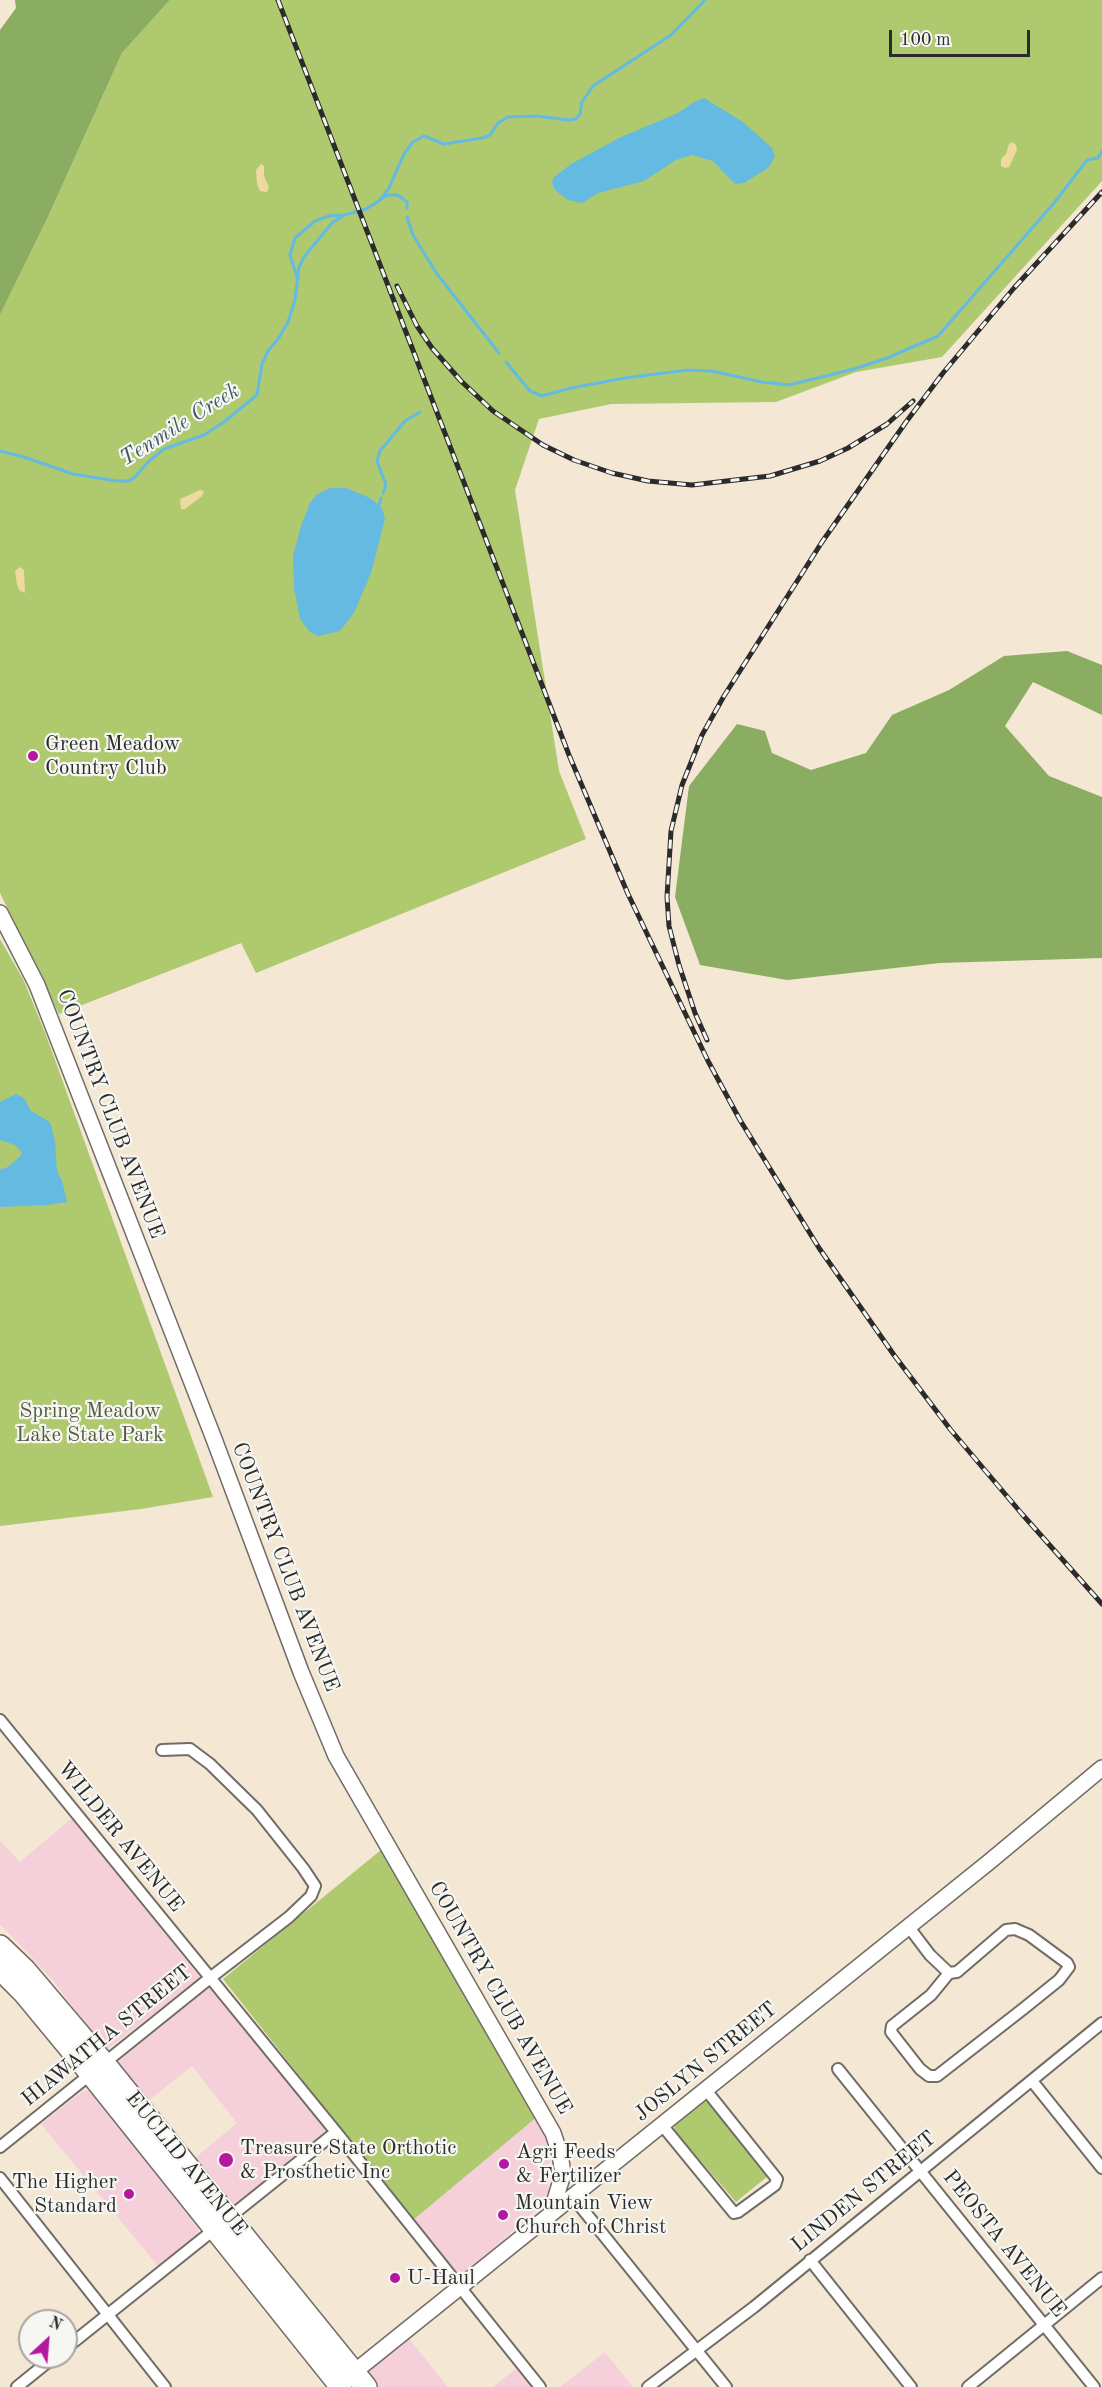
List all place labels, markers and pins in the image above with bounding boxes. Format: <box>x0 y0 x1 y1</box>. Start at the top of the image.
place label: Green Meadow Country Club <box>45 731 180 781</box>
marker: Green Meadow Country Club <box>26 749 40 763</box>
place label: Treasure State Orthotic & Prosthetic Inc <box>240 2135 456 2185</box>
place label: Agri Feeds & Fertilizer <box>516 2139 621 2189</box>
marker: Treasure State Orthotic & Prosthetic Inc <box>217 2151 235 2169</box>
marker: Agri Feeds & Fertilizer <box>497 2157 511 2171</box>
place label: The Higher Standard <box>12 2169 117 2219</box>
marker: The Higher Standard <box>122 2187 136 2201</box>
place label: Mountain View Church of Christ <box>515 2190 666 2240</box>
marker: Mountain View Church of Christ <box>496 2208 510 2222</box>
place label: U-Haul <box>407 2265 475 2291</box>
marker: U-Haul <box>388 2271 402 2285</box>

